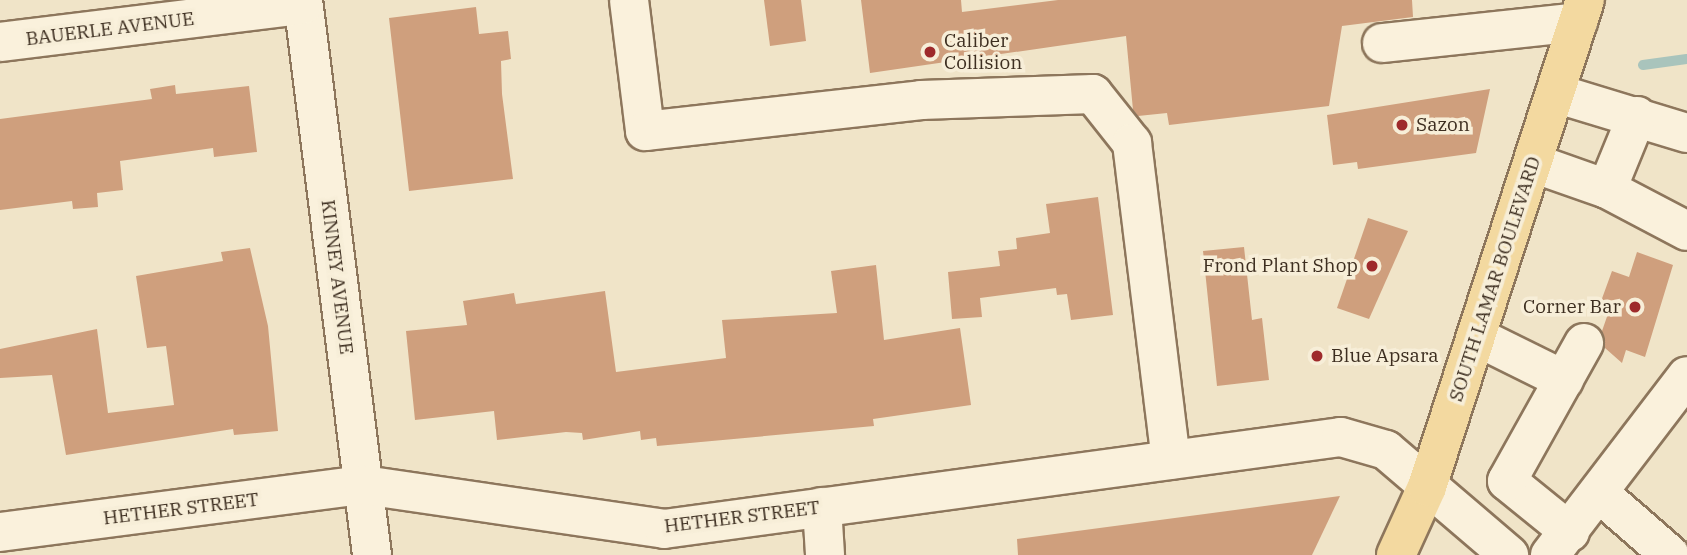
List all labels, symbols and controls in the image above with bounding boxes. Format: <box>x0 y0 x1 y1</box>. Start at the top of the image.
street label: BAUERLE AVENUE <box>24 7 196 51</box>
place label: Caliber Collision <box>944 30 1022 74</box>
marker: Caliber Collision <box>922 44 938 60</box>
place label: Sazon <box>1416 114 1470 136</box>
marker: Sazon <box>1394 117 1410 133</box>
street label: SOUTH LAMAR BOULEVARD <box>1445 154 1545 404</box>
street label: KINNEY AVENUE <box>316 198 358 356</box>
place label: Frond Plant Shop <box>1203 255 1358 277</box>
marker: Frond Plant Shop <box>1364 258 1380 274</box>
place label: Corner Bar <box>1523 296 1621 318</box>
marker: Corner Bar <box>1627 299 1643 315</box>
place label: Blue Apsara <box>1331 345 1439 367</box>
marker: Blue Apsara <box>1309 348 1325 364</box>
street label: HETHER STREET <box>102 488 260 530</box>
street label: HETHER STREET <box>663 496 821 538</box>

